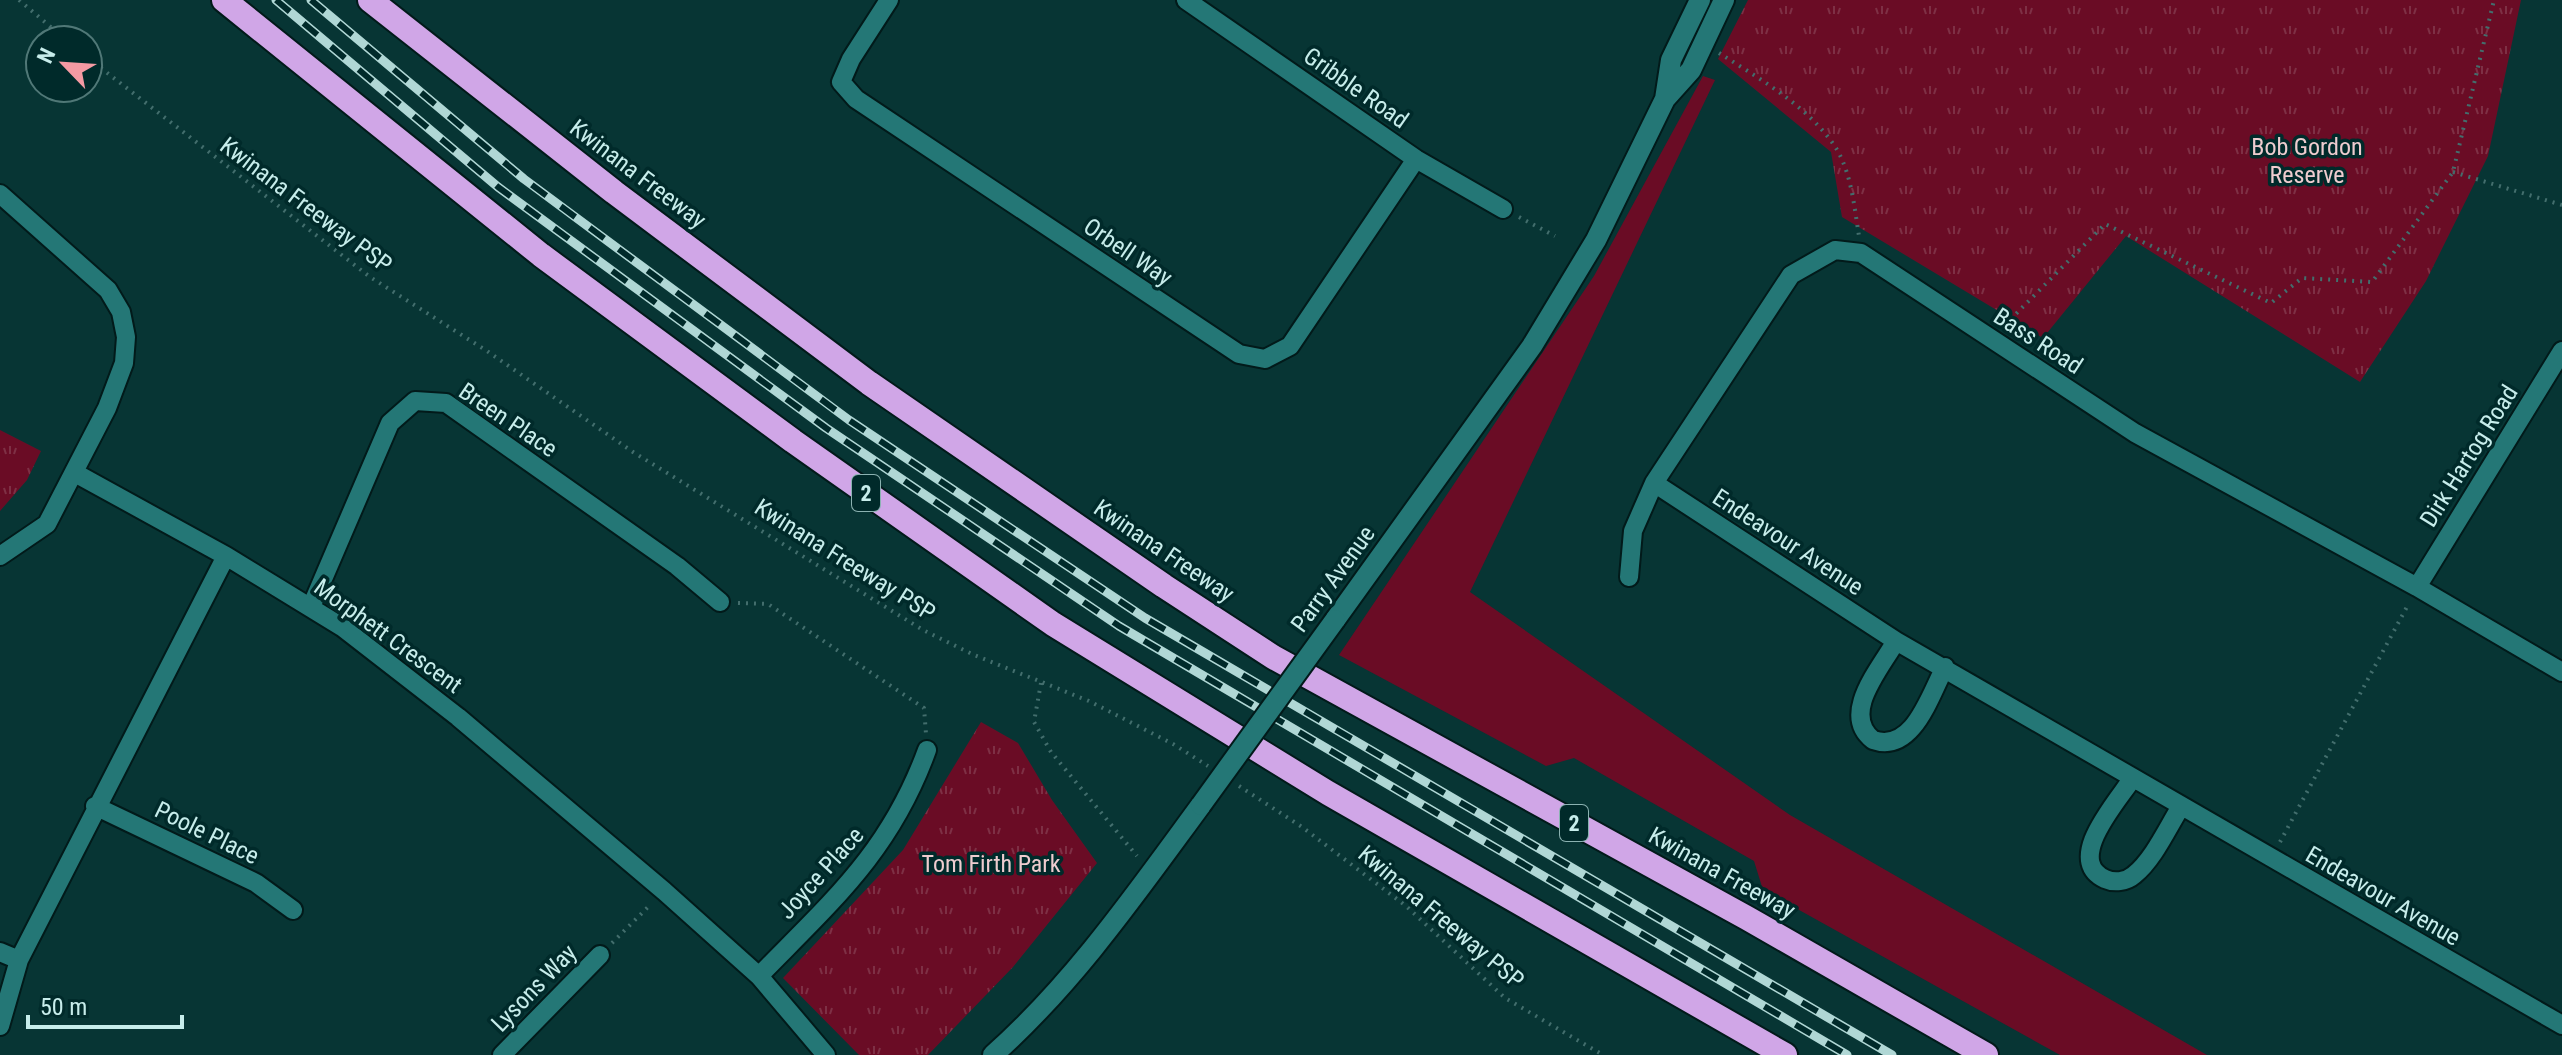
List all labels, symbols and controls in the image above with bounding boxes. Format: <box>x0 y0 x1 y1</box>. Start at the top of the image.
north arrow <box>24 24 104 104</box>
street label: Gribble Road <box>1298 42 1414 134</box>
text: N <box>32 44 61 67</box>
street label: Kwinana Freeway <box>565 114 711 234</box>
street label: Kwinana Freeway PSP <box>215 131 397 279</box>
park label: Bob Gordon Reserve <box>2251 133 2363 189</box>
street label: Orbell Way <box>1078 212 1178 292</box>
street label: Bass Road <box>1988 302 2088 380</box>
street label: Breen Place <box>454 377 562 463</box>
street label: Dirk Hartog Road <box>2414 380 2524 532</box>
road number: 2 <box>852 475 880 511</box>
street label: Endeavour Avenue <box>1708 483 1868 601</box>
street label: Kwinana Freeway PSP <box>750 493 940 627</box>
street label: Kwinana Freeway <box>1089 494 1239 608</box>
street label: Parry Avenue <box>1285 521 1381 637</box>
street label: Morphett Crescent <box>309 573 467 699</box>
street label: Poole Place <box>150 796 264 870</box>
road number: 2 <box>1560 805 1588 841</box>
street label: Joyce Place <box>773 821 869 925</box>
street label: Kwinana Freeway <box>1644 821 1800 925</box>
street label: Kwinana Freeway PSP <box>1353 840 1529 994</box>
street label: Endeavour Avenue <box>2301 840 2465 952</box>
park label: Tom Firth Park <box>922 850 1061 878</box>
street label: Lysons Way <box>486 939 582 1037</box>
scale bar <box>28 979 182 1029</box>
text: 50 m <box>40 993 87 1021</box>

